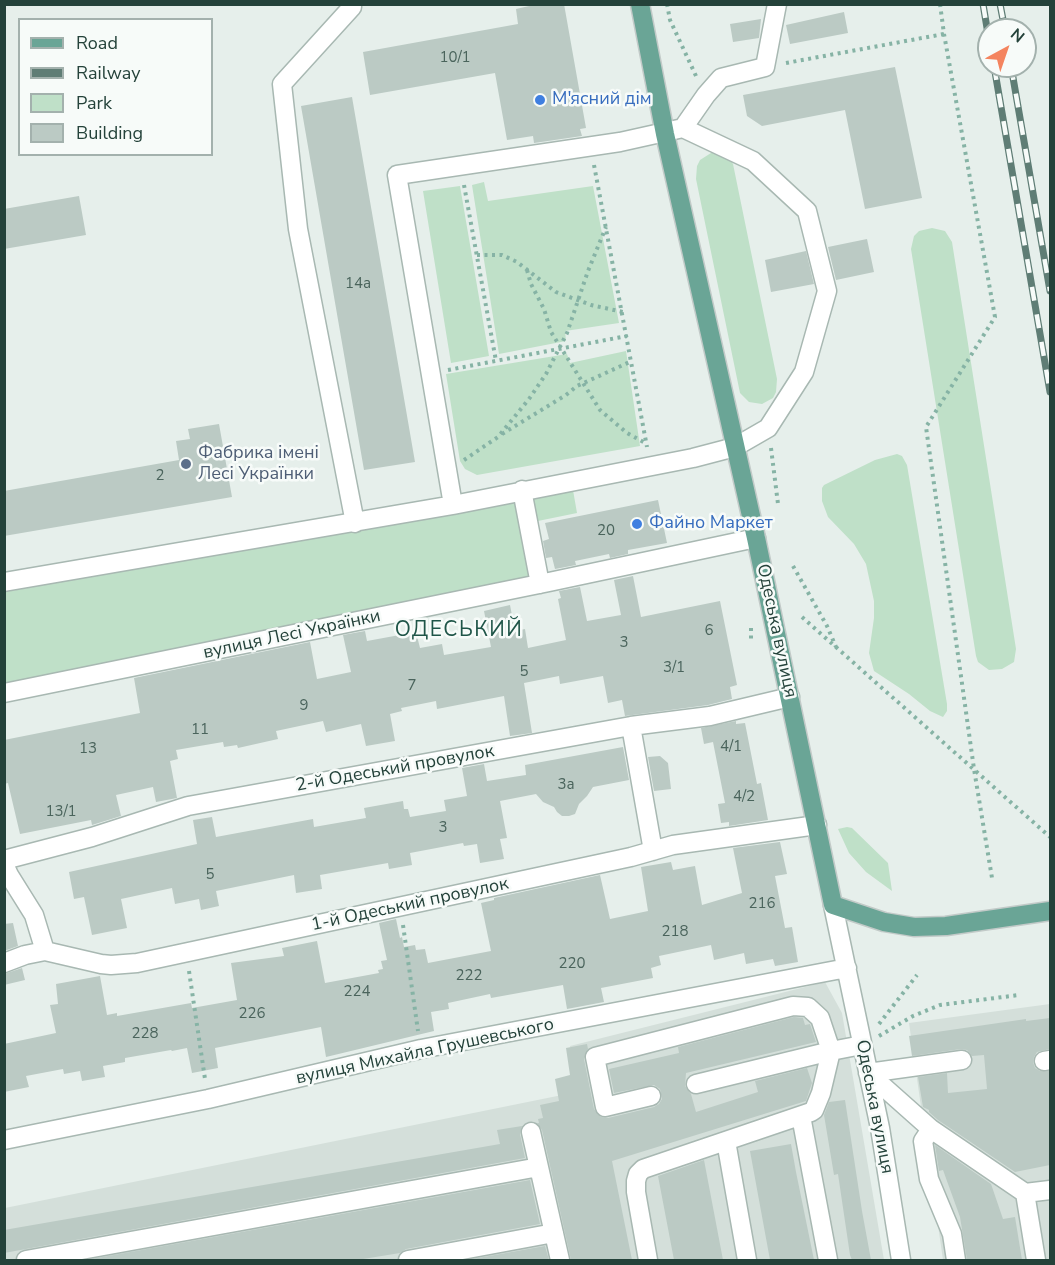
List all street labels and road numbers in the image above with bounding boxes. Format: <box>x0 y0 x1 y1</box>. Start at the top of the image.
street label: Одеська вулиця <box>751 562 801 700</box>
street label: вулиця Лесі Українки <box>201 606 383 664</box>
street label: 2-й Одеський провулок <box>294 741 496 797</box>
street label: 1-й Одеський провулок <box>309 874 511 936</box>
street label: вулиця Михайла Грушевського <box>294 1014 556 1090</box>
street label: Одеська вулиця <box>850 1038 898 1176</box>

